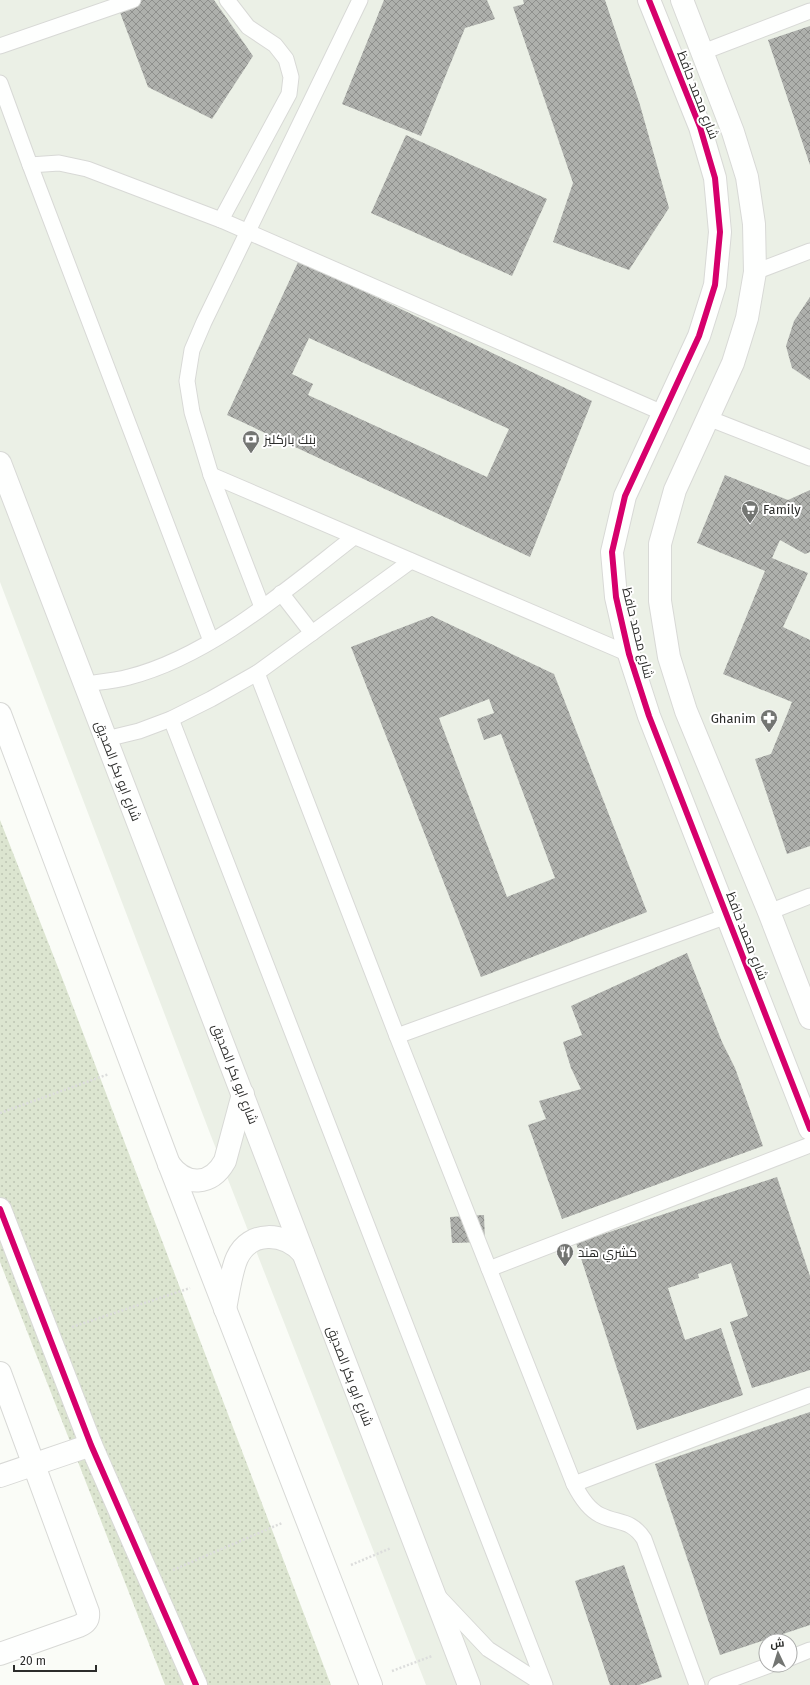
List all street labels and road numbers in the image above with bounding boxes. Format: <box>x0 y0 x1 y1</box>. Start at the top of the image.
street label: شارع محمد حافظ <box>673 49 722 142</box>
street label: شارع محمد حافظ <box>618 586 657 680</box>
street label: شارع ابو بكر الصديق <box>91 719 144 824</box>
street label: شارع محمد حافظ <box>722 890 771 983</box>
street label: شارع ابو بكر الصديق <box>208 1022 261 1127</box>
street label: شارع ابو بكر الصديق <box>323 1324 376 1429</box>

